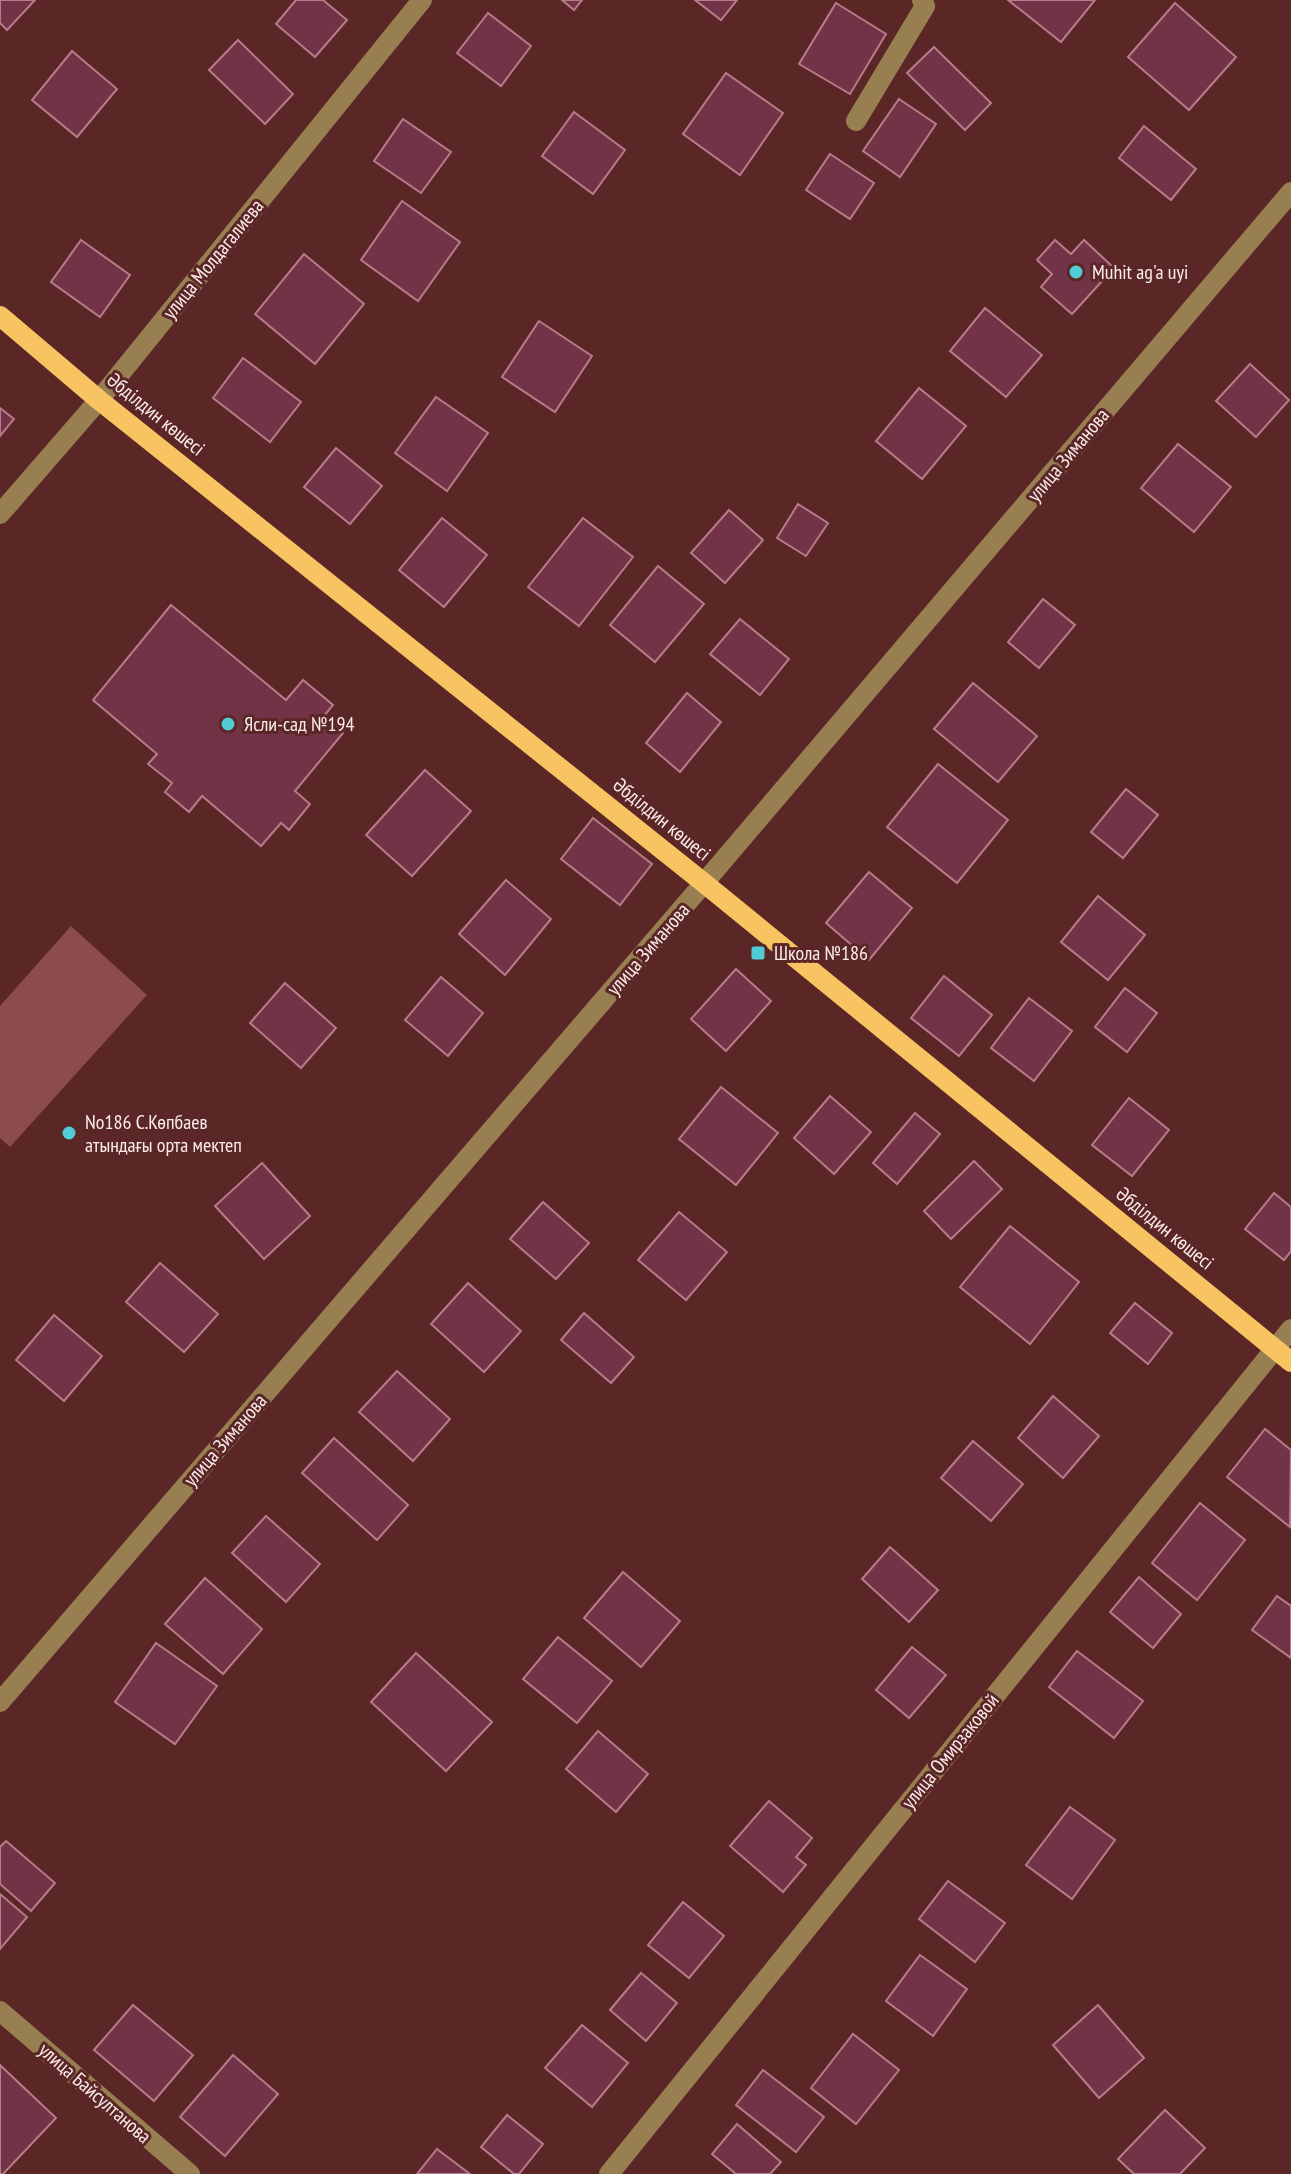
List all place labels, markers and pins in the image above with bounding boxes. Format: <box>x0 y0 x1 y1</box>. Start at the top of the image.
place label: Muhit ag'a uyi <box>1092 259 1188 285</box>
marker: Muhit ag'a uyi <box>1067 263 1085 281</box>
place label: Ясли-сад №194 <box>244 711 355 737</box>
marker: Ясли-сад №194 <box>219 715 237 733</box>
place label: Школа №186 <box>774 940 868 966</box>
marker: Школа №186 <box>749 944 767 962</box>
place label: No186 С.Көпбаев атындағы орта мектеп <box>85 1109 242 1158</box>
marker: No186 С.Көпбаев атындағы орта мектеп <box>60 1124 78 1142</box>

